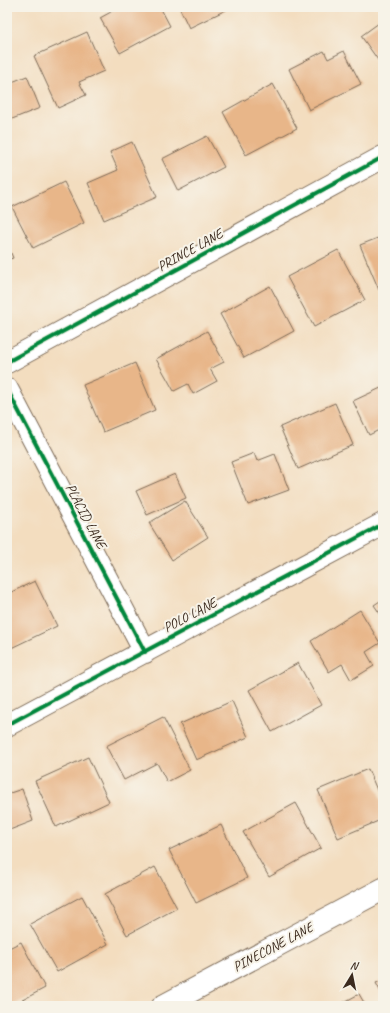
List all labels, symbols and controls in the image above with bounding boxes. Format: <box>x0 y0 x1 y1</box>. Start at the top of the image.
street label: PRINCE LANE <box>154 224 227 275</box>
street label: PLACID LANE <box>62 481 111 553</box>
street label: POLO LANE <box>160 593 221 636</box>
street label: PINECONE LANE <box>230 918 318 975</box>
north arrow <box>332 955 372 995</box>
text: N <box>349 958 360 973</box>

